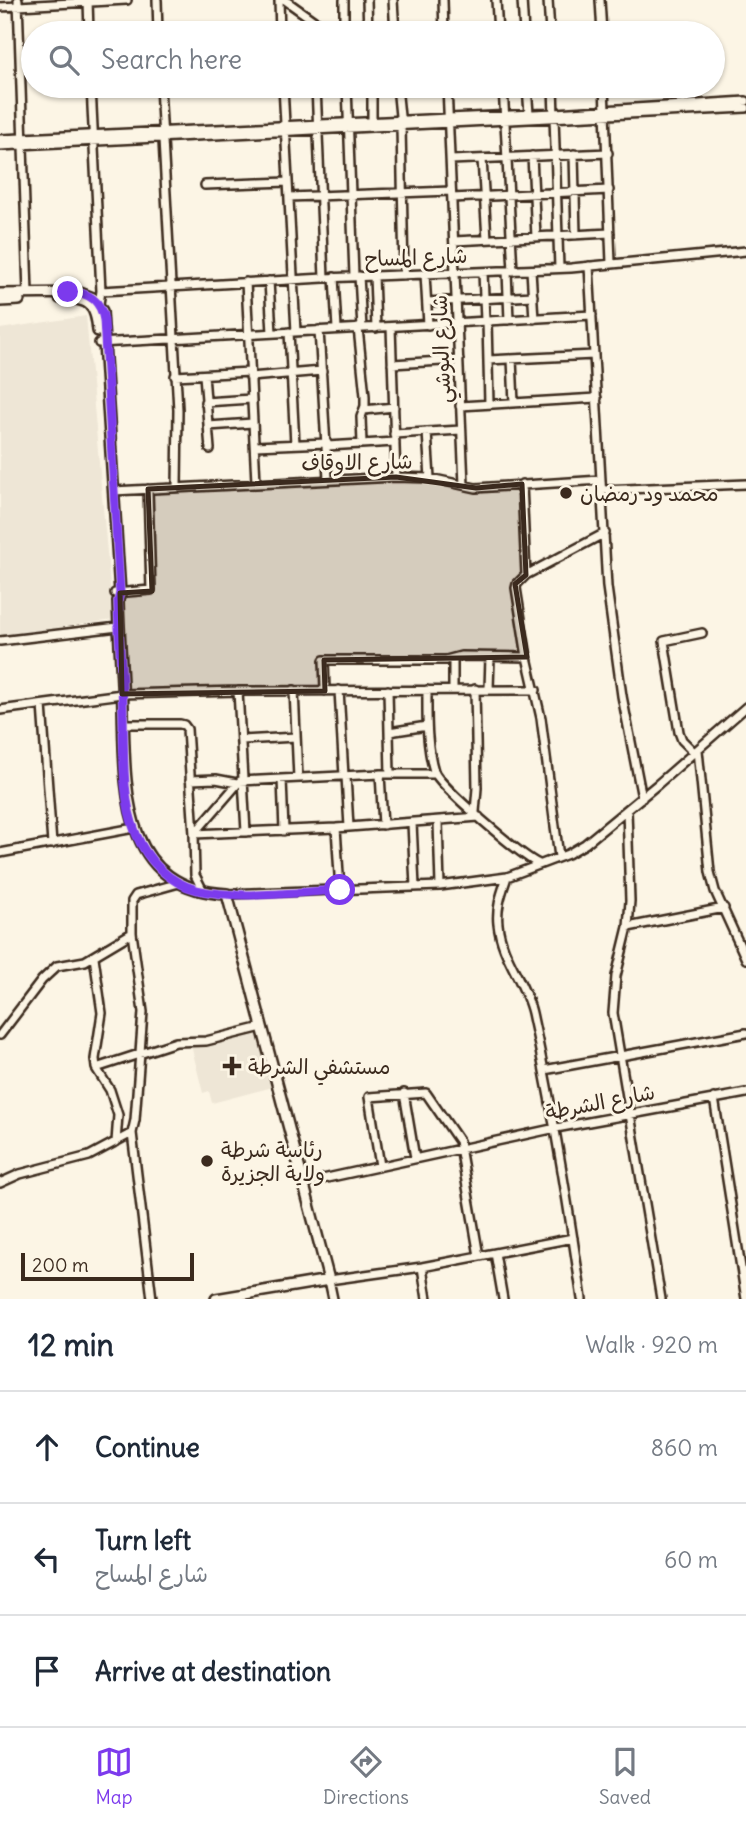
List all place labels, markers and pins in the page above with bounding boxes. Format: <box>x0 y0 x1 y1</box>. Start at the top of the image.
place label: محمد ود رمضان <box>580 480 719 507</box>
marker: محمد ود رمضان <box>558 485 574 501</box>
place label: مستشفي الشرطة <box>248 1053 390 1086</box>
marker: مستشفي الشرطة <box>222 1056 242 1076</box>
place label: رئاسة شرطة ولاية الجزيرة <box>221 1136 325 1187</box>
marker: رئاسة شرطة ولاية الجزيرة <box>199 1153 215 1169</box>

